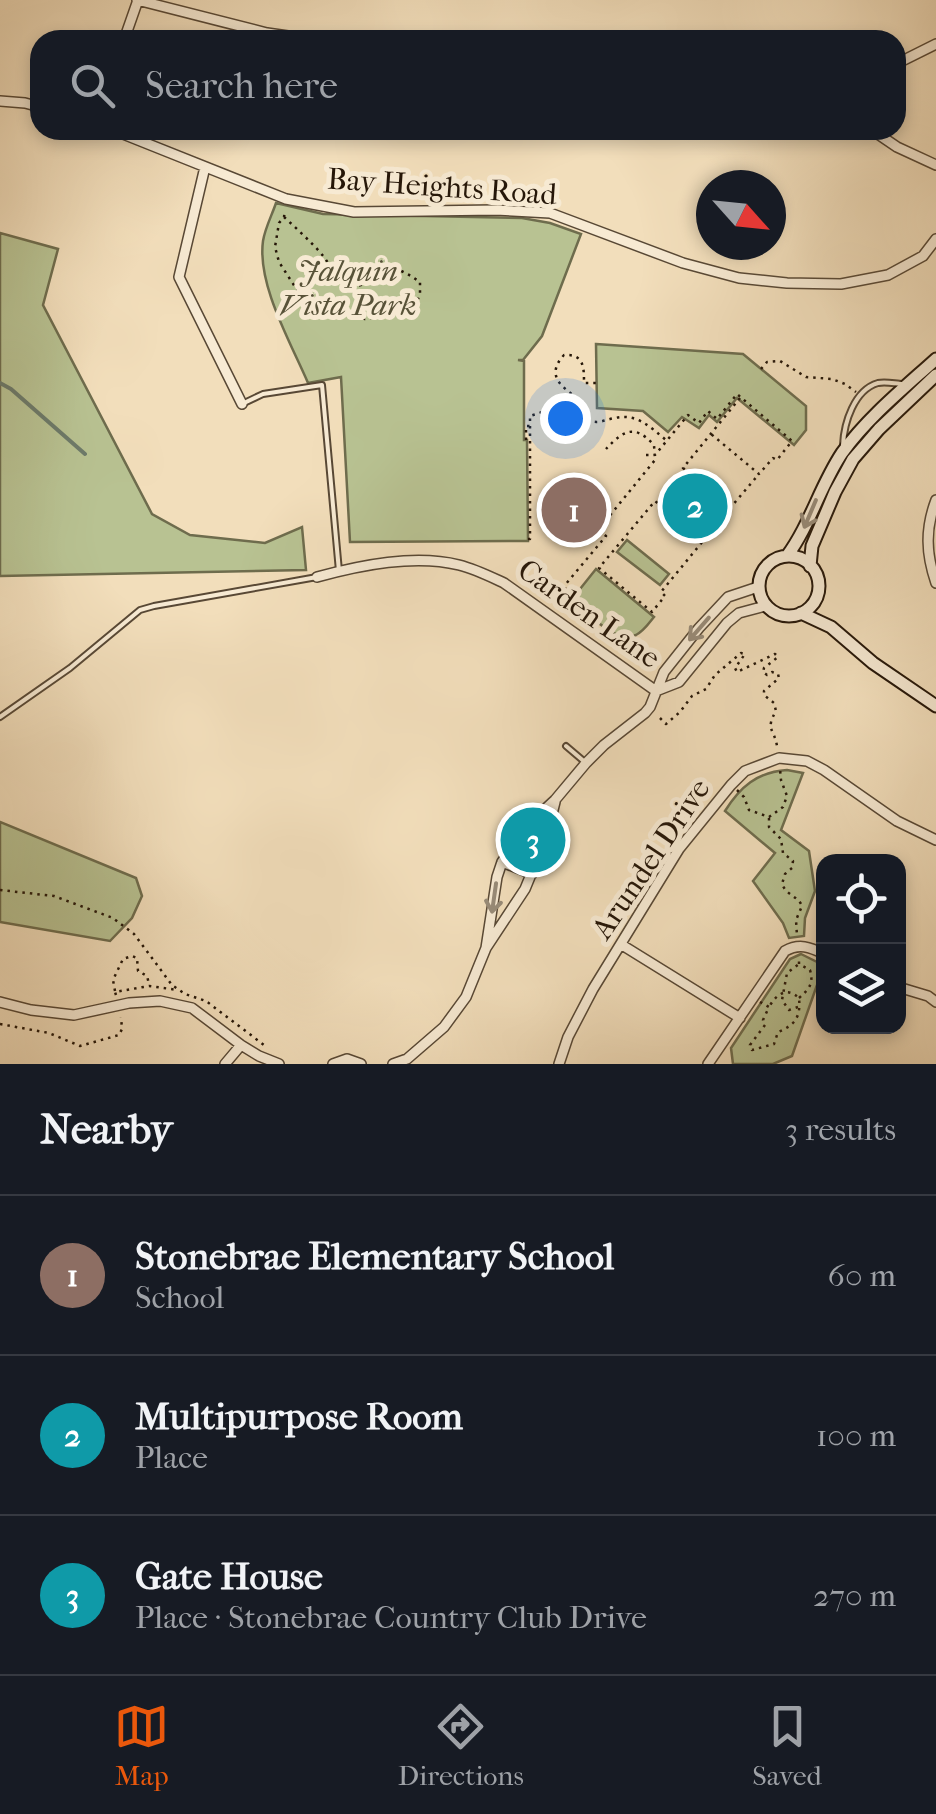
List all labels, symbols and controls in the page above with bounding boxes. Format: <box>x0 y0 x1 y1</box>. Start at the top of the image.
search box <box>30 30 906 140</box>
icon: search <box>65 58 120 113</box>
text: Search here <box>145 63 338 108</box>
street label: Bay Heights Road <box>326 162 559 213</box>
north arrow <box>696 170 786 260</box>
park label: Jalquin Vista Park <box>280 254 416 323</box>
your location <box>540 393 591 444</box>
pin: 2 <box>662 468 728 544</box>
pin: 1 <box>542 472 606 548</box>
one-way arrow <box>800 498 818 529</box>
street label: Carden Lane <box>511 552 667 676</box>
one-way arrow <box>687 616 710 641</box>
street label: Arundel Drive <box>584 772 718 947</box>
pin: 3 <box>500 802 566 878</box>
map controls <box>816 854 906 1034</box>
button: locate <box>816 854 906 944</box>
one-way arrow <box>484 882 502 914</box>
button: layers <box>816 944 906 1034</box>
text: Nearby <box>40 1105 172 1154</box>
text: 3 results <box>785 1111 896 1148</box>
text: Stonebrae Elementary School <box>135 1234 614 1279</box>
text: 1 <box>67 1257 78 1294</box>
text: 60 m <box>828 1257 896 1294</box>
text: School <box>135 1279 224 1316</box>
text: Multipurpose Room <box>135 1394 463 1439</box>
text: 2 <box>64 1417 81 1454</box>
text: 100 m <box>816 1417 896 1454</box>
text: Place <box>135 1439 208 1476</box>
text: Gate House <box>135 1554 323 1599</box>
text: 3 <box>66 1577 79 1614</box>
text: 270 m <box>813 1577 896 1614</box>
text: Place · Stonebrae Country Club Drive <box>135 1599 647 1636</box>
tab: Map <box>114 1699 169 1792</box>
tab: Directions <box>398 1699 524 1792</box>
tab: Saved <box>752 1699 822 1792</box>

